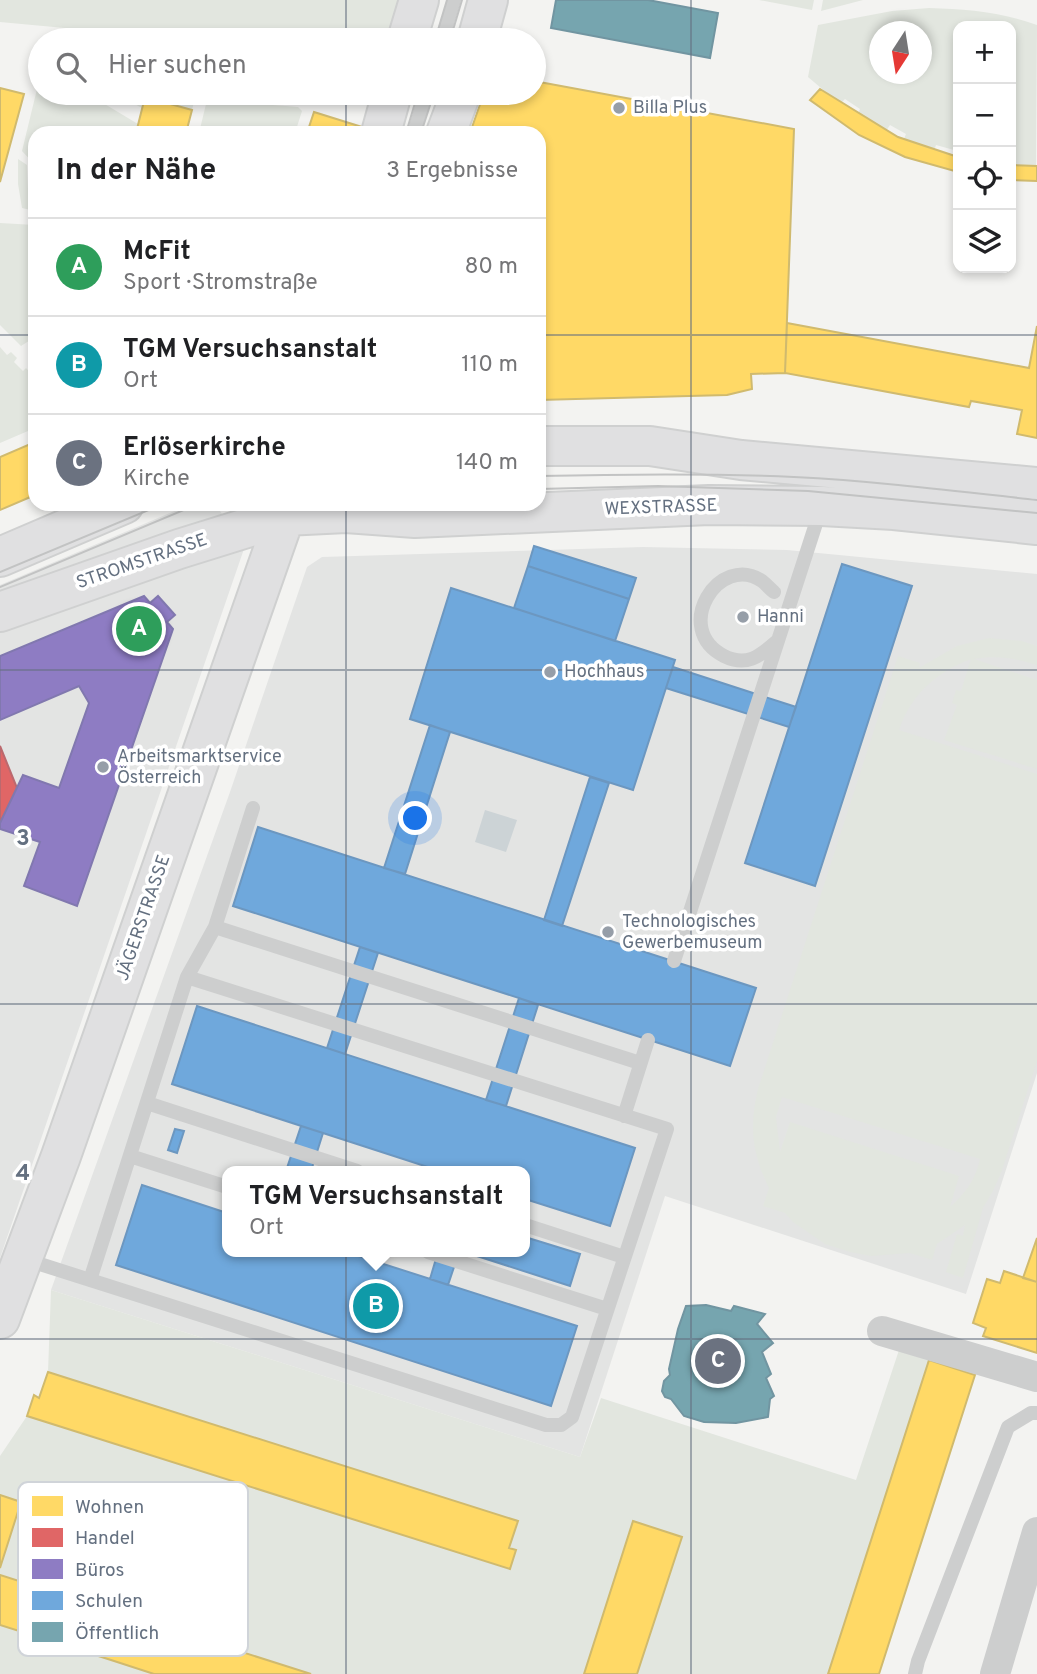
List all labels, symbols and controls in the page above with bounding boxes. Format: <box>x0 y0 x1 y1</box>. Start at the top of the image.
north arrow <box>869 21 932 84</box>
map controls <box>953 21 1016 273</box>
button: + <box>953 21 1016 84</box>
search box <box>28 28 546 105</box>
icon: search <box>52 48 90 86</box>
text: Hier suchen <box>108 50 247 83</box>
button: − <box>953 84 1016 147</box>
place label: Billa Plus <box>633 97 707 120</box>
marker: Billa Plus <box>611 100 627 116</box>
button: locate <box>953 147 1016 210</box>
text: In der Nähe <box>56 153 216 190</box>
text: 3 Ergebnisse <box>386 157 518 186</box>
button: layers <box>953 210 1016 273</box>
text: McFit <box>123 236 191 269</box>
text: A <box>71 253 87 282</box>
text: 80 m <box>465 253 518 282</box>
text: Sport · Stromstraße <box>123 269 318 298</box>
text: TGM Versuchsanstalt <box>123 334 377 367</box>
text: B <box>71 351 87 380</box>
text: 110 m <box>461 351 518 380</box>
text: Ort <box>123 367 158 396</box>
text: Erlöserkirche <box>123 432 286 465</box>
text: C <box>72 449 86 478</box>
text: 140 m <box>456 449 518 478</box>
text: Kirche <box>123 465 190 494</box>
street label: WEXSTRASSE <box>604 495 718 521</box>
street label: STROMSTRASSE <box>74 529 210 595</box>
pin: A <box>116 603 162 655</box>
place label: Hanni <box>757 606 804 629</box>
marker: Hanni <box>735 609 751 625</box>
place label: Hochhaus <box>564 661 644 684</box>
marker: Hochhaus <box>542 664 558 680</box>
place label: Arbeitsmarktservice Österreich <box>117 746 282 790</box>
marker: Arbeitsmarktservice Österreich <box>95 759 111 775</box>
your location <box>398 801 432 835</box>
text: 3 <box>16 825 30 854</box>
street label: JÄGERSTRASSE <box>110 851 176 984</box>
place label: Technologisches Gewerbemuseum <box>622 911 762 955</box>
marker: Technologisches Gewerbemuseum <box>600 924 616 940</box>
text: 4 <box>16 1160 30 1189</box>
popup <box>222 1166 530 1257</box>
text: TGM Versuchsanstalt <box>249 1181 503 1214</box>
text: Ort <box>249 1214 284 1243</box>
pin: B <box>353 1280 399 1332</box>
pin: C <box>695 1335 741 1387</box>
legend <box>18 1482 248 1656</box>
text: Wohnen <box>75 1496 144 1520</box>
text: Handel <box>75 1527 135 1551</box>
text: Büros <box>75 1559 124 1583</box>
text: Schulen <box>75 1590 143 1614</box>
text: Öffentlich <box>75 1621 159 1646</box>

